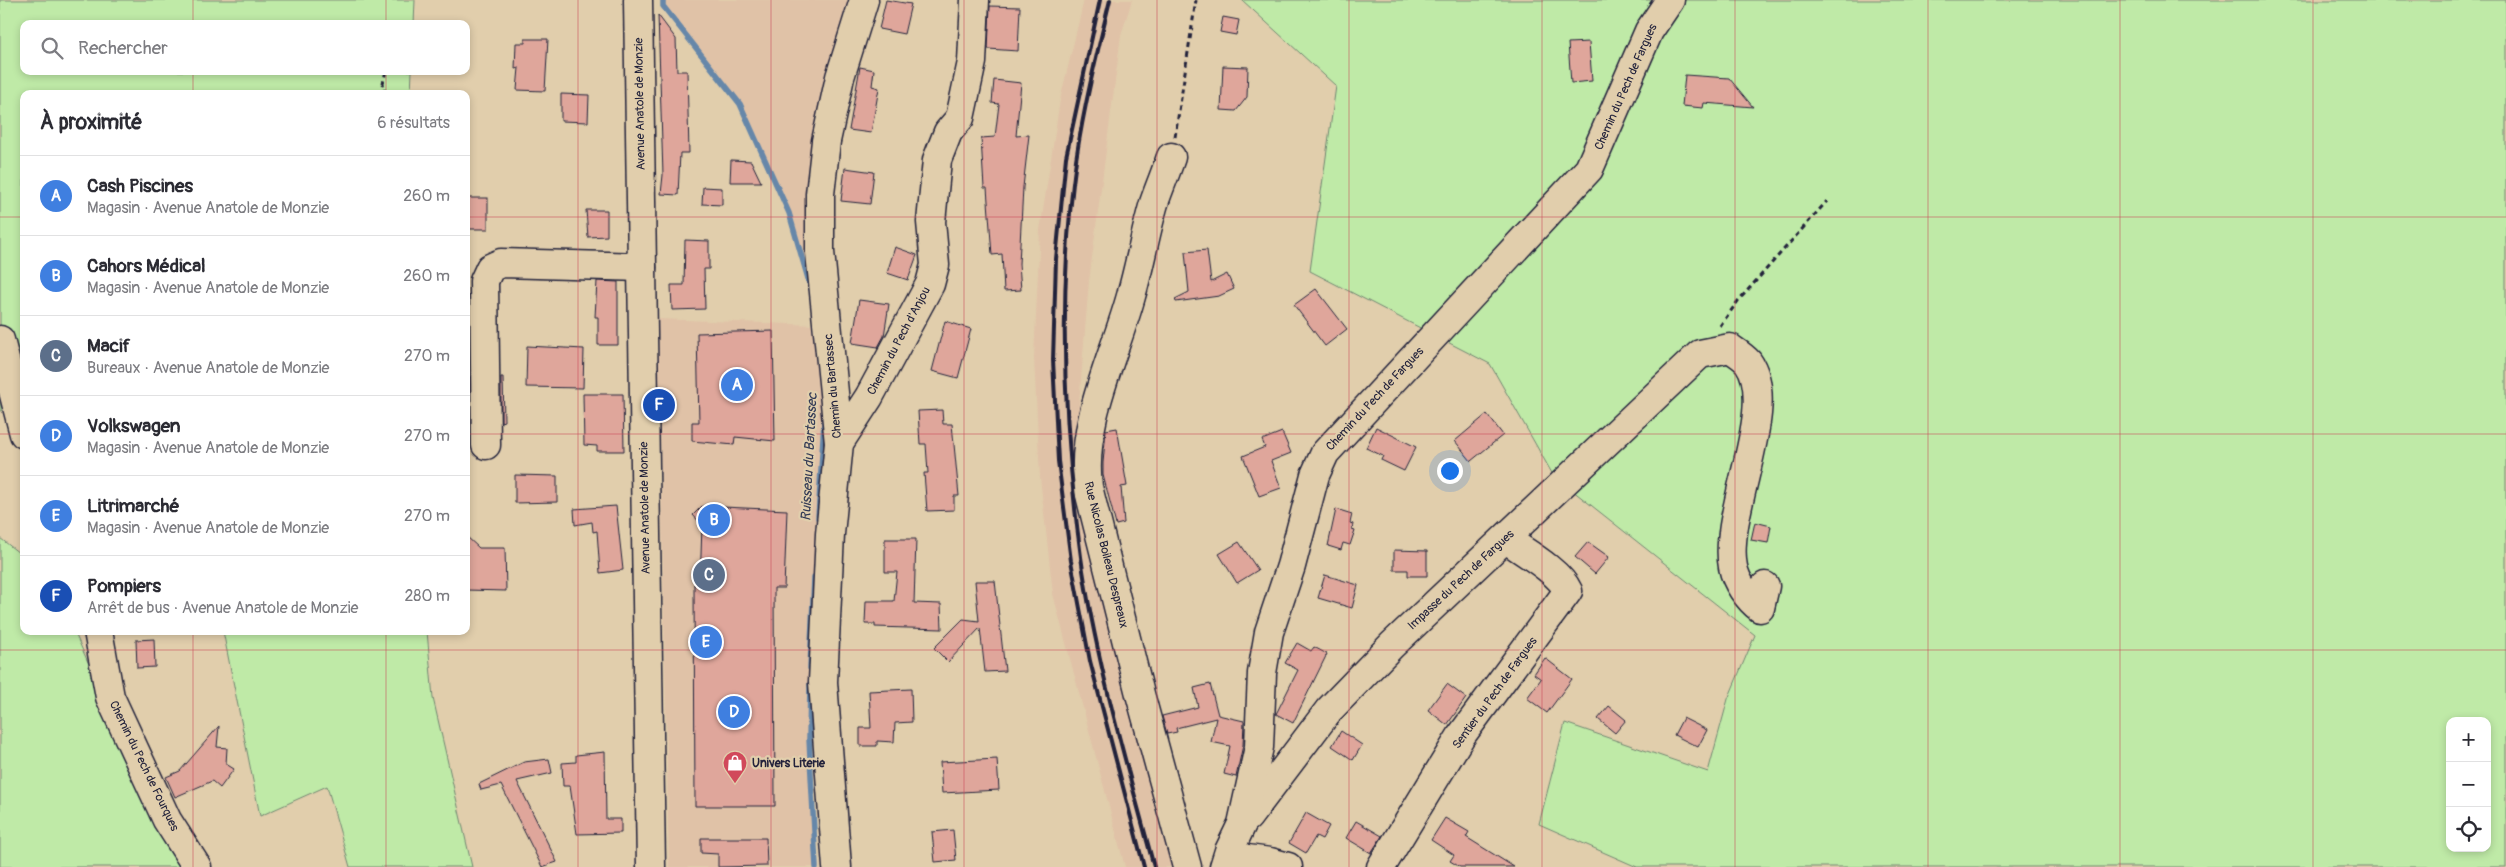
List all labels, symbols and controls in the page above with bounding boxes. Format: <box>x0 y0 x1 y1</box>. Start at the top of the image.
search box <box>20 20 470 75</box>
street label: Chemin du Pech de Fargues <box>1591 21 1661 152</box>
icon: search <box>38 34 66 62</box>
text: Rechercher <box>78 36 168 60</box>
street label: Avenue Anatole de Monzie <box>631 38 649 170</box>
text: À proximité <box>40 109 143 136</box>
text: 6 résultats <box>377 113 450 133</box>
text: Cash Piscines <box>87 174 193 198</box>
text: A <box>51 186 61 206</box>
text: 260 m <box>403 186 450 206</box>
text: Magasin · Avenue Anatole de Monzie <box>87 198 329 218</box>
text: Cahors Médical <box>87 254 206 278</box>
text: B <box>51 266 61 286</box>
text: 260 m <box>403 266 450 286</box>
text: Magasin · Avenue Anatole de Monzie <box>87 278 329 298</box>
street label: Chemin du Pech d'Anjou <box>864 284 934 398</box>
street label: Chemin du Bartassec <box>821 333 845 439</box>
text: Macif <box>87 334 130 358</box>
street label: Chemin du Pech de Fargues <box>1323 343 1427 454</box>
text: C <box>51 346 61 366</box>
text: 270 m <box>404 346 450 366</box>
text: Bureaux · Avenue Anatole de Monzie <box>87 358 329 378</box>
pin: A <box>721 366 753 404</box>
pin: F <box>643 386 675 424</box>
water label: Ruisseau du Bartassec <box>797 392 821 522</box>
text: Volkswagen <box>87 414 180 438</box>
text: D <box>51 426 61 446</box>
text: 270 m <box>404 426 450 446</box>
text: Magasin · Avenue Anatole de Monzie <box>87 438 329 458</box>
street label: Avenue Anatole de Monzie <box>636 442 654 574</box>
your location <box>1437 458 1463 484</box>
street label: Rue Nicolas Boileau Despreaux <box>1081 480 1131 630</box>
text: Litrimarché <box>87 494 180 518</box>
pin: B <box>698 501 730 539</box>
text: E <box>52 506 60 526</box>
text: 270 m <box>404 506 450 526</box>
text: Magasin · Avenue Anatole de Monzie <box>87 518 329 538</box>
street label: Impasse du Pech de Fargues <box>1405 526 1518 633</box>
pin: C <box>693 556 725 594</box>
text: Pompiers <box>87 574 161 598</box>
text: F <box>51 586 61 606</box>
text: 280 m <box>404 586 450 606</box>
text: Arrêt de bus · Avenue Anatole de Monzie <box>87 598 359 618</box>
pin: E <box>690 623 722 661</box>
street label: Sentier du Pech de Fargues <box>1449 634 1541 752</box>
pin: D <box>718 693 750 731</box>
street label: Chemin du Pech de Fourques <box>106 698 182 834</box>
map controls <box>2446 717 2491 852</box>
button: + <box>2446 717 2491 762</box>
shop icon: Univers Literie <box>722 750 748 784</box>
place label: Univers Literie <box>752 756 826 771</box>
button: − <box>2446 762 2491 807</box>
button: locate <box>2446 807 2491 852</box>

